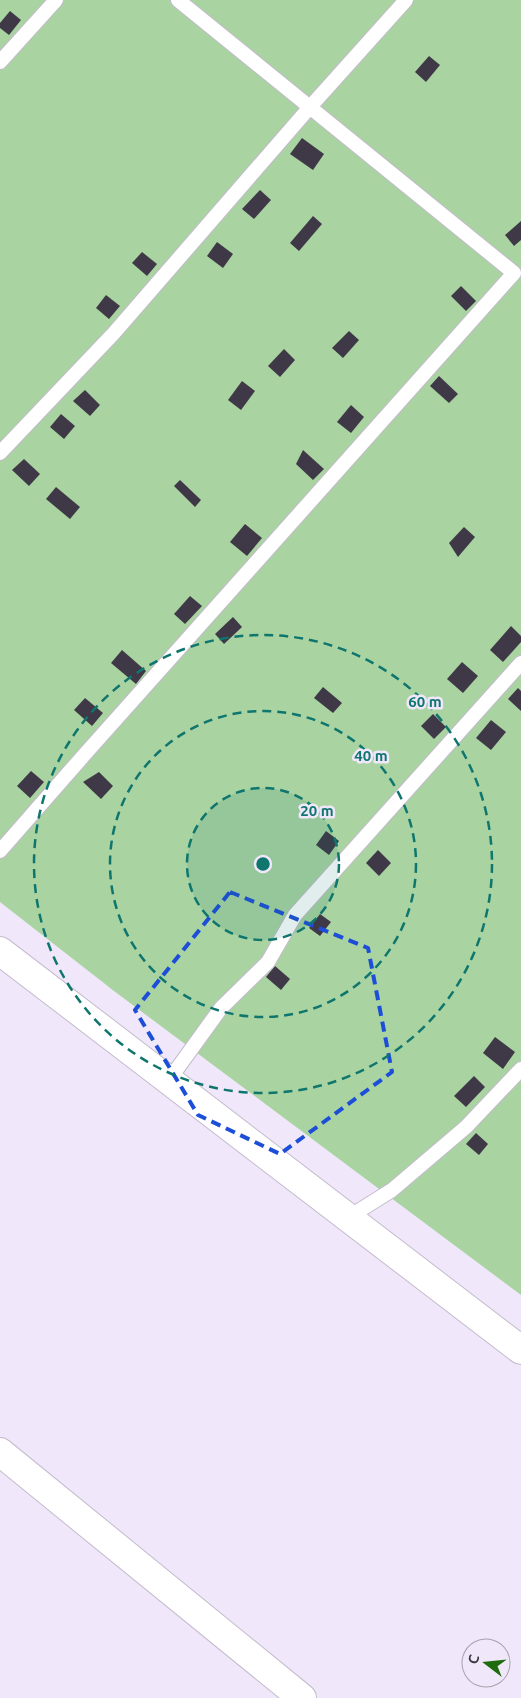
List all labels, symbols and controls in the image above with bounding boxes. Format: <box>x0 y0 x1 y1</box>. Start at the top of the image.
text: 60 m <box>408 693 442 710</box>
text: 40 m <box>354 747 388 764</box>
text: 20 m <box>300 802 334 819</box>
centre of rings <box>254 855 272 873</box>
north arrow <box>461 1638 511 1688</box>
text: С <box>465 1653 482 1666</box>

